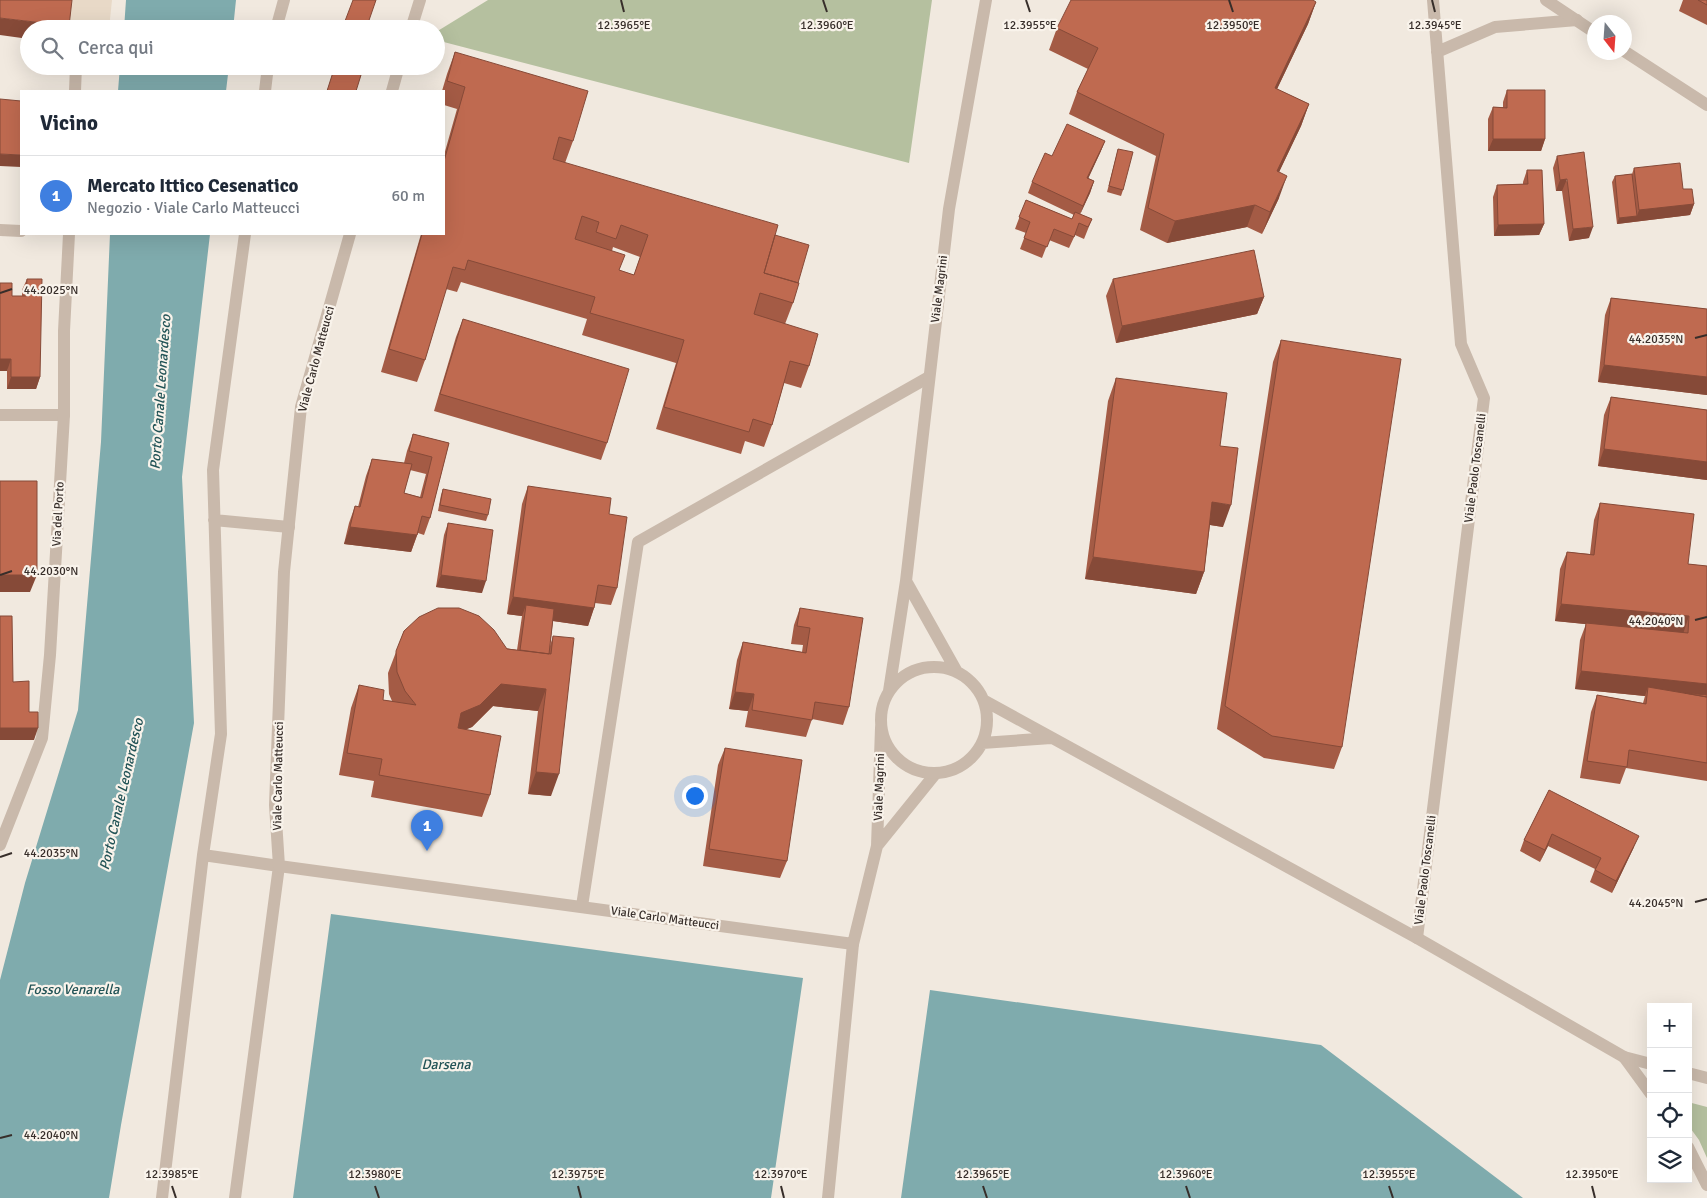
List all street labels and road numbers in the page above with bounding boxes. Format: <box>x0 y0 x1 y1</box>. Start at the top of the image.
street label: Viale Magrini <box>928 254 951 324</box>
street label: Viale Carlo Matteucci <box>295 304 338 414</box>
street label: Viale Paolo Toscanelli <box>1461 412 1490 524</box>
street label: Via del Porto <box>49 481 68 547</box>
street label: Viale Carlo Matteucci <box>270 721 287 831</box>
street label: Viale Magrini <box>871 753 888 821</box>
street label: Viale Paolo Toscanelli <box>1411 814 1440 926</box>
street label: Viale Carlo Matteucci <box>610 903 720 934</box>

